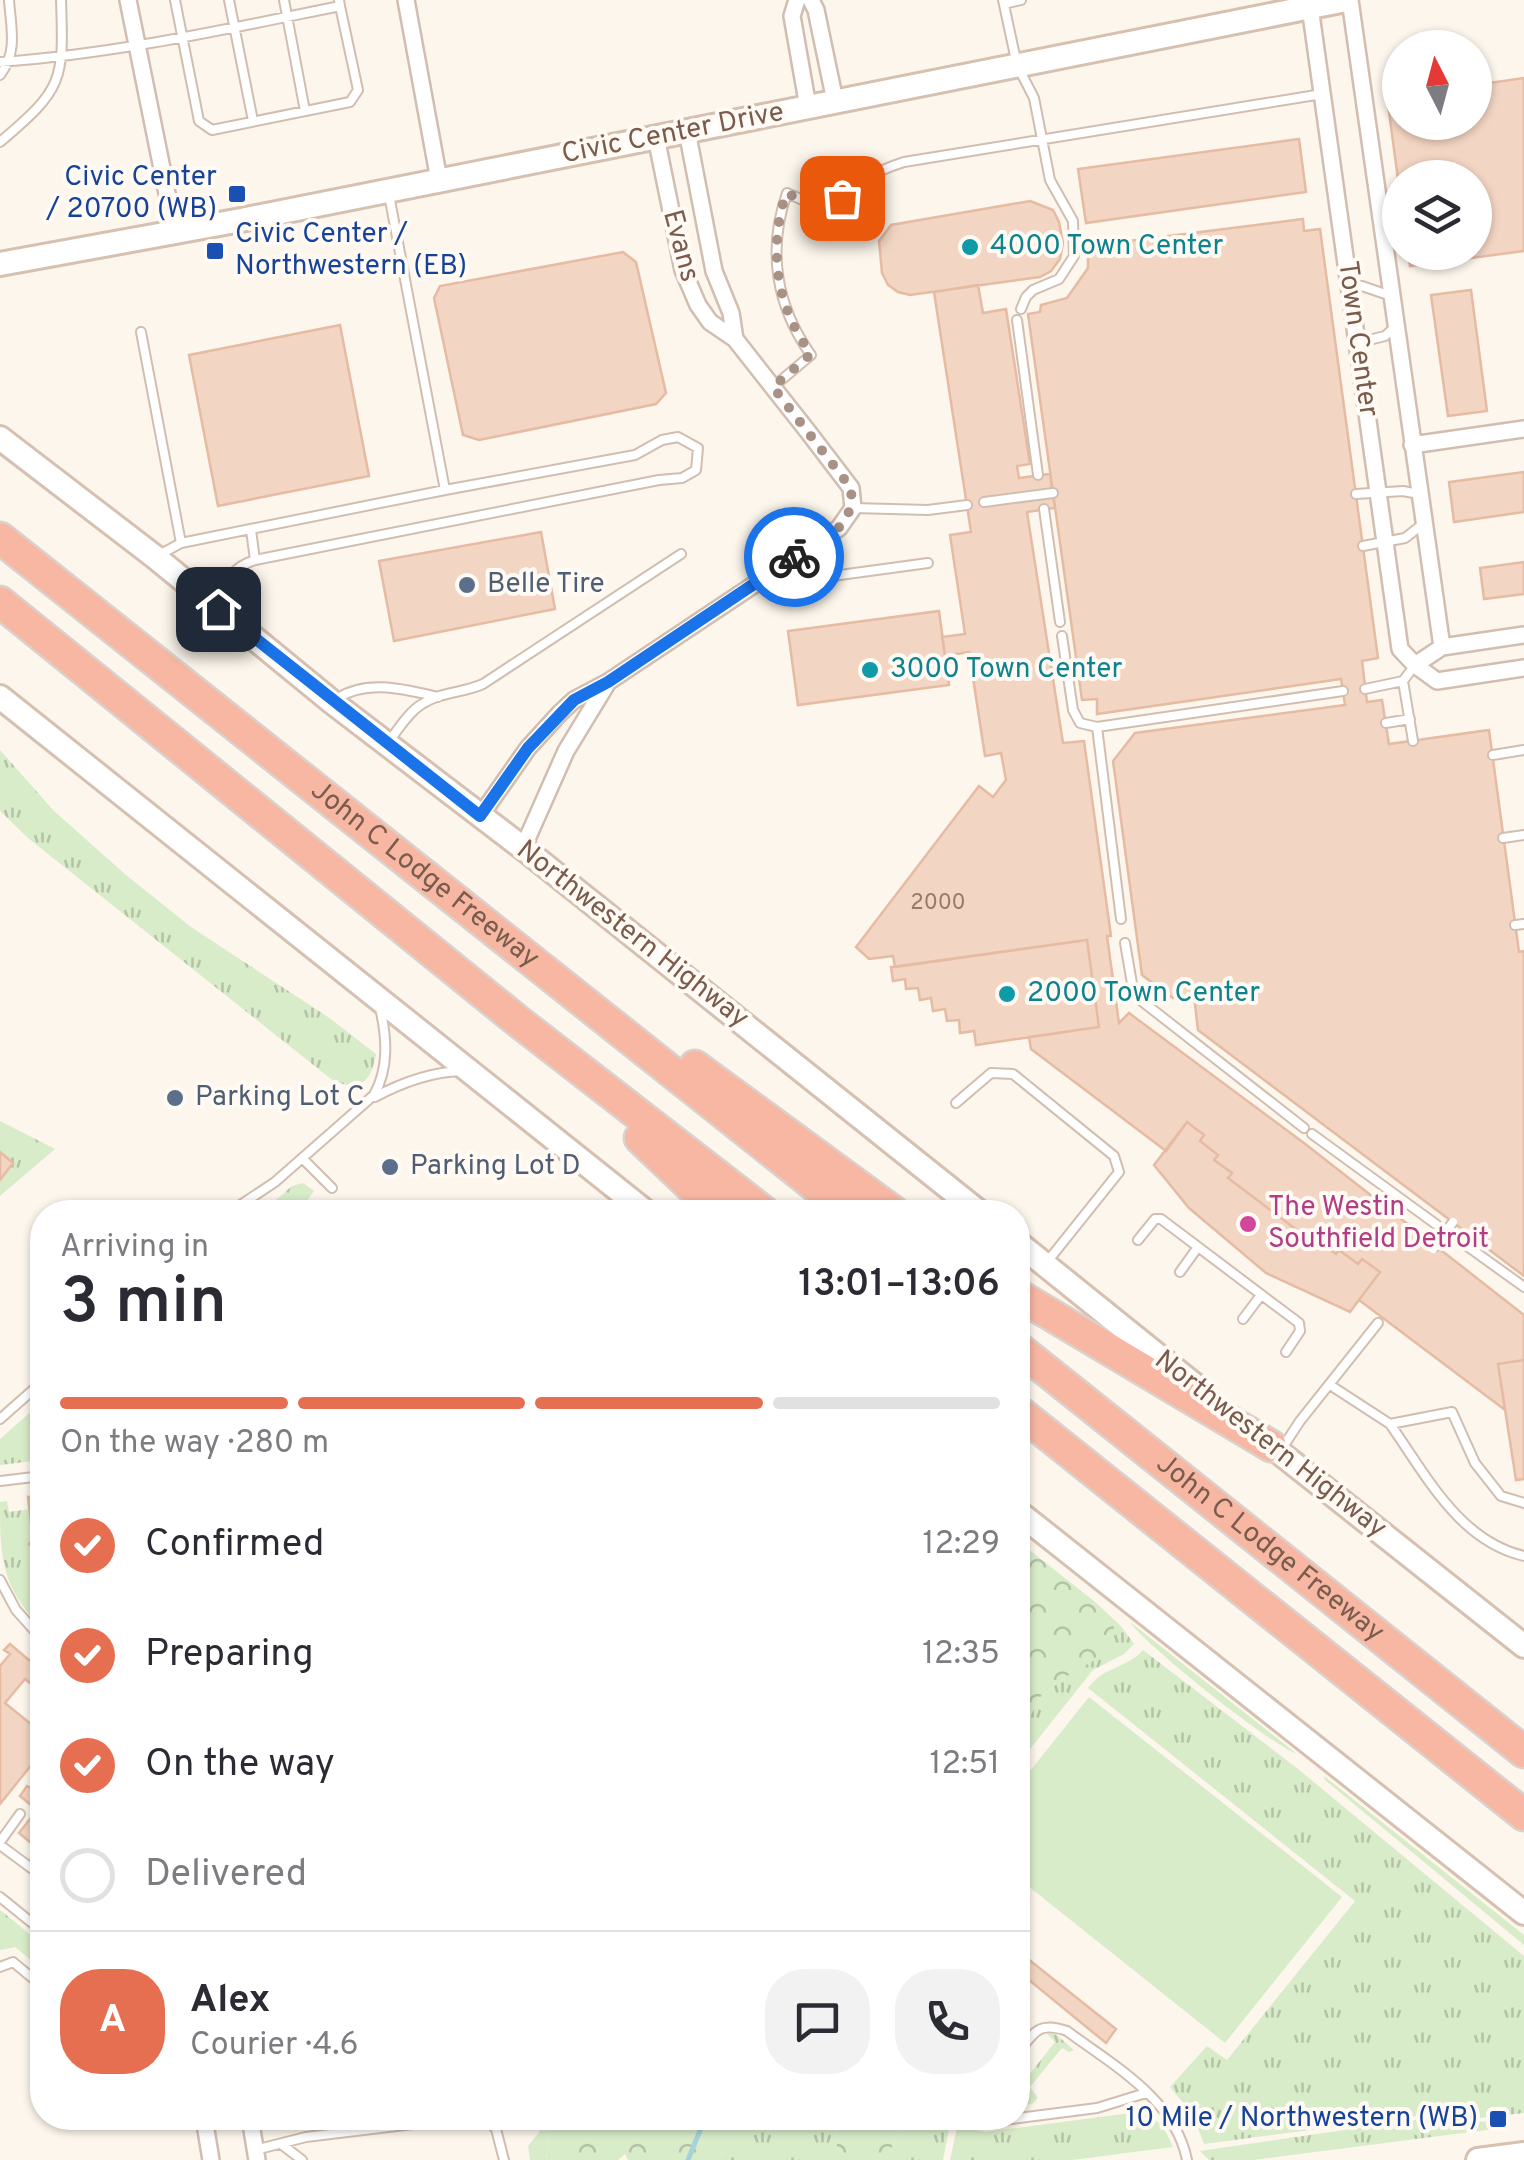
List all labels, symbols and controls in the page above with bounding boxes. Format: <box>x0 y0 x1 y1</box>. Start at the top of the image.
north arrow <box>1382 30 1492 140</box>
map controls <box>1382 30 1492 270</box>
street label: Civic Center Drive <box>559 95 787 173</box>
pin <box>800 156 885 241</box>
place label: Civic Center / 20700 (WB) <box>45 160 217 228</box>
button: layers <box>1382 160 1492 270</box>
icon: bag <box>815 171 870 226</box>
marker: Civic Center / 20700 (WB) <box>226 183 248 205</box>
street label: Evans <box>653 206 707 286</box>
place label: Civic Center / Northwestern (EB) <box>235 217 467 285</box>
place label: 4000 Town Center <box>990 229 1223 265</box>
marker: 4000 Town Center <box>959 236 981 258</box>
marker: Civic Center / Northwestern (EB) <box>204 240 226 262</box>
street label: Town Center <box>1328 259 1386 419</box>
courier <box>744 507 844 607</box>
icon: bike <box>767 530 822 585</box>
pin <box>176 567 261 652</box>
place label: Belle Tire <box>487 567 605 603</box>
marker: Belle Tire <box>456 574 478 596</box>
icon: home <box>191 582 246 637</box>
place label: 3000 Town Center <box>890 652 1123 688</box>
marker: 3000 Town Center <box>859 659 881 681</box>
street label: John C Lodge Freeway <box>303 773 546 977</box>
street label: Northwestern Highway <box>508 833 756 1037</box>
house number: 2000 <box>910 890 966 917</box>
place label: 2000 Town Center <box>1027 976 1260 1012</box>
marker: 2000 Town Center <box>996 983 1018 1005</box>
place label: Parking Lot C <box>195 1080 365 1116</box>
marker: Parking Lot C <box>164 1087 186 1109</box>
place label: Parking Lot D <box>410 1149 581 1185</box>
marker: Parking Lot D <box>379 1156 401 1178</box>
place label: The Westin Southfield Detroit <box>1268 1190 1489 1258</box>
marker: The Westin Southfield Detroit <box>1237 1213 1259 1235</box>
text: Arriving in <box>60 1228 209 1268</box>
text: 13:01–13:06 <box>798 1261 1000 1310</box>
text: 3 min <box>60 1264 227 1346</box>
street label: Northwestern Highway <box>1146 1343 1394 1547</box>
text: On the way · 280 m <box>60 1424 329 1464</box>
street label: John C Lodge Freeway <box>1148 1447 1391 1651</box>
icon: check <box>60 1518 115 1573</box>
text: Confirmed <box>145 1521 324 1570</box>
text: 12:29 <box>923 1525 1000 1565</box>
icon: check <box>60 1628 115 1683</box>
text: Preparing <box>145 1631 314 1680</box>
text: 12:35 <box>922 1635 1000 1675</box>
icon: check <box>60 1738 115 1793</box>
text: On the way <box>145 1741 335 1790</box>
text: 12:51 <box>929 1745 1000 1785</box>
text: Delivered <box>145 1851 307 1900</box>
button: chat <box>765 1969 870 2074</box>
button: phone <box>895 1969 1000 2074</box>
text: Alex <box>190 1977 270 2026</box>
text: A <box>99 1997 126 2046</box>
text: Courier · 4.6 <box>190 2026 359 2066</box>
place label: 10 Mile / Northwestern (WB) <box>1126 2101 1478 2137</box>
marker: 10 Mile / Northwestern (WB) <box>1487 2108 1509 2130</box>

